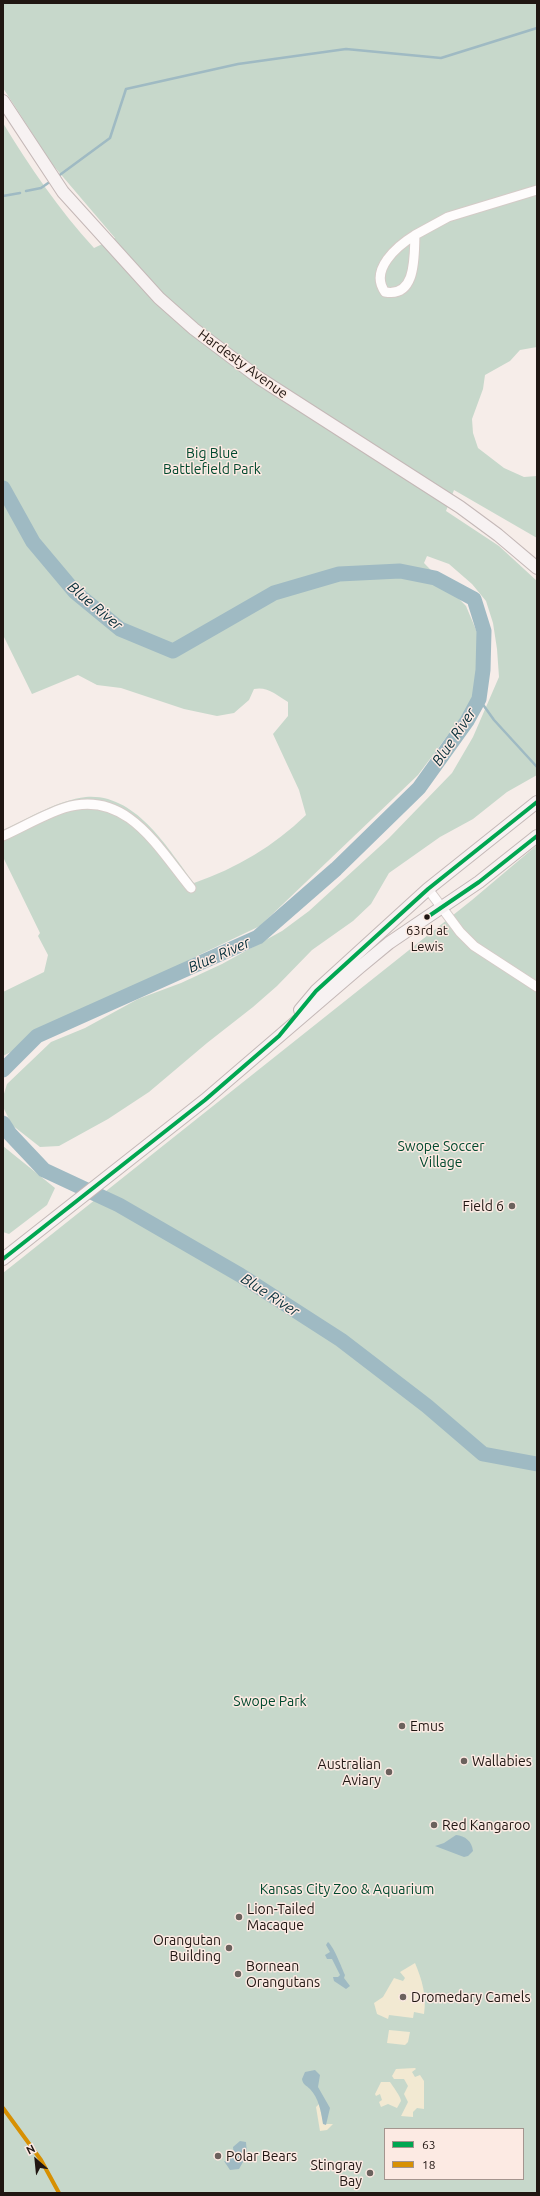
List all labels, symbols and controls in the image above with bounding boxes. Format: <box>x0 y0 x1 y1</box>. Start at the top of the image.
street label: Hardesty Avenue <box>195 326 291 402</box>
park label: Big Blue Battlefield Park <box>163 445 261 478</box>
water label: Blue River <box>64 578 126 634</box>
water label: Blue River <box>428 705 480 769</box>
marker: 63rd at Lewis <box>422 912 432 922</box>
place label: 63rd at Lewis <box>406 923 448 954</box>
water label: Blue River <box>185 933 253 977</box>
park label: Swope Soccer Village <box>398 1138 484 1170</box>
place label: Field 6 <box>463 1198 504 1214</box>
marker: Field 6 <box>507 1201 517 1211</box>
water label: Blue River <box>237 1269 303 1321</box>
park label: Swope Park <box>233 1693 307 1709</box>
place label: Emus <box>410 1718 444 1734</box>
marker: Emus <box>397 1721 407 1731</box>
place label: Wallabies <box>472 1753 532 1769</box>
place label: Australian Aviary <box>318 1756 381 1788</box>
marker: Wallabies <box>459 1756 469 1766</box>
marker: Australian Aviary <box>384 1767 394 1777</box>
place label: Red Kangaroo <box>442 1817 530 1833</box>
marker: Red Kangaroo <box>429 1820 439 1830</box>
park label: Kansas City Zoo & Aquarium <box>260 1881 434 1897</box>
place label: Lion-Tailed Macaque <box>247 1901 315 1934</box>
marker: Lion-Tailed Macaque <box>234 1912 244 1922</box>
place label: Orangutan Building <box>153 1932 221 1964</box>
marker: Orangutan Building <box>224 1943 234 1953</box>
place label: Bornean Orangutans <box>246 1958 320 1990</box>
marker: Bornean Orangutans <box>233 1969 243 1979</box>
place label: Dromedary Camels <box>411 1989 530 2005</box>
marker: Dromedary Camels <box>398 1992 408 2002</box>
legend <box>384 2128 524 2180</box>
text: 63 <box>422 2138 436 2151</box>
north arrow <box>16 2140 56 2180</box>
text: N <box>24 2142 37 2157</box>
place label: Polar Bears <box>226 2148 297 2164</box>
marker: Polar Bears <box>213 2151 223 2161</box>
place label: Stingray Bay <box>310 2157 362 2190</box>
text: 18 <box>422 2158 436 2171</box>
marker: Stingray Bay <box>365 2168 375 2178</box>

